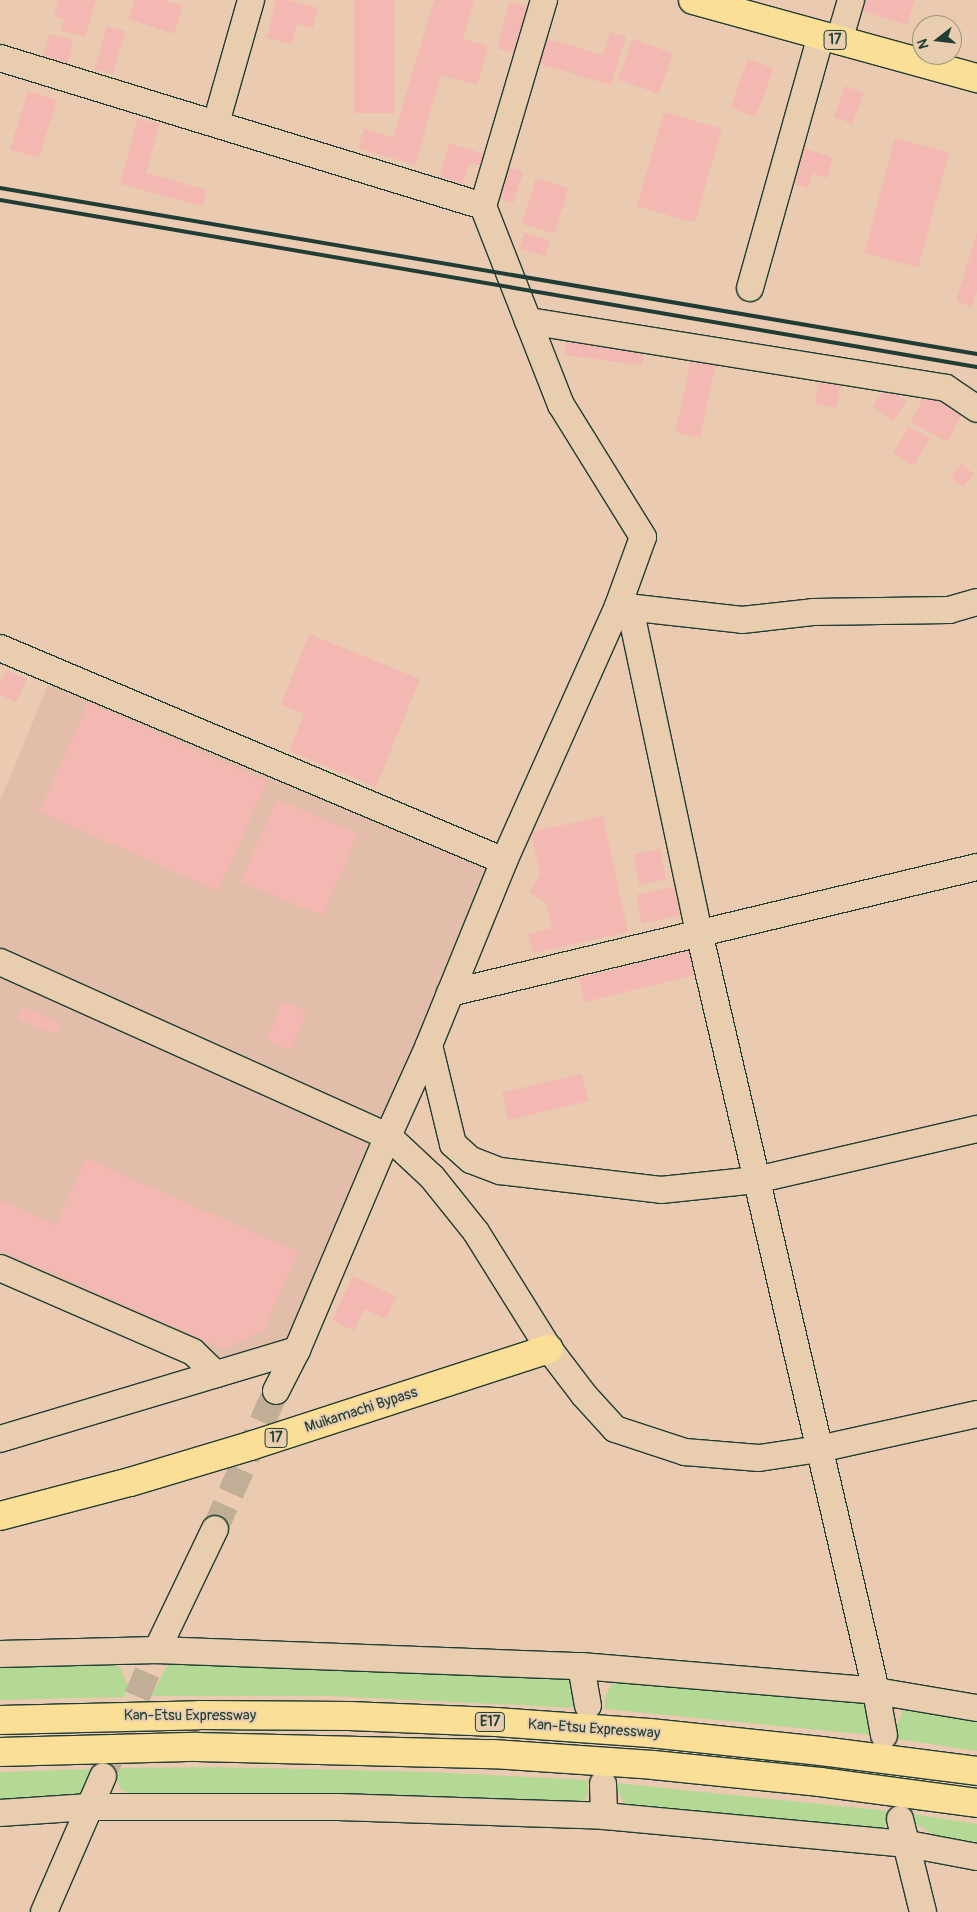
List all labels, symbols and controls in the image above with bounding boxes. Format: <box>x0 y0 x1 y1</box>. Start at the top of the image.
north arrow <box>912 15 962 65</box>
road number: 17 <box>822 28 848 52</box>
text: N <box>914 37 933 51</box>
street label: Muikamachi Bypass <box>302 1383 420 1437</box>
road number: 17 <box>264 1426 288 1450</box>
street label: Kan-Etsu Expressway <box>124 1707 256 1725</box>
road number: E17 <box>474 1710 506 1734</box>
street label: Kan-Etsu Expressway <box>527 1715 661 1743</box>

